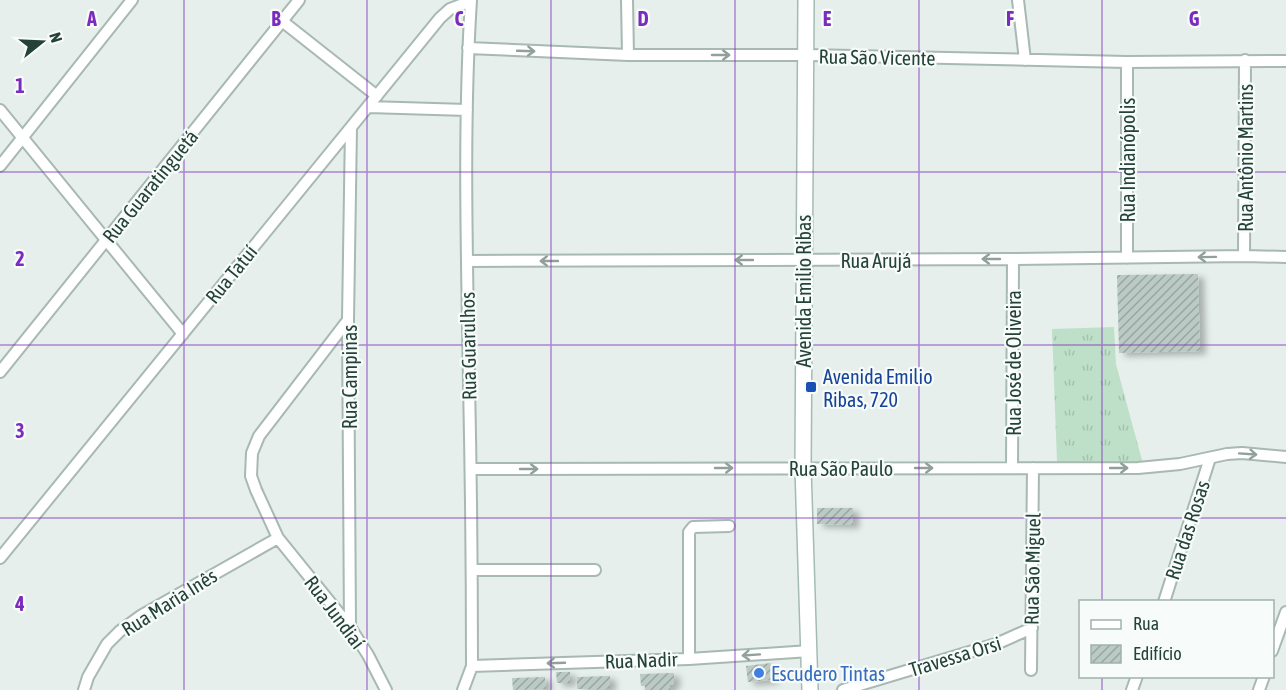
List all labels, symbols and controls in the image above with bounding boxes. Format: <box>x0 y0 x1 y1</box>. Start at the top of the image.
text: A <box>86 7 97 30</box>
text: B <box>271 7 281 30</box>
text: C <box>455 7 464 30</box>
text: D <box>637 7 649 30</box>
text: E <box>823 7 832 30</box>
text: F <box>1006 7 1014 30</box>
text: G <box>1189 7 1200 30</box>
north arrow <box>12 12 72 72</box>
text: N <box>46 30 66 45</box>
street label: Rua São Vicente <box>818 44 936 70</box>
one-way arrow <box>516 45 536 56</box>
one-way arrow <box>710 49 730 61</box>
text: 1 <box>15 74 25 97</box>
street label: Rua Antônio Martins <box>1234 84 1257 232</box>
street label: Rua Indianópolis <box>1116 98 1139 222</box>
street label: Rua Guaratinguetá <box>97 125 203 247</box>
street label: Avenida Emilio Ribas <box>792 215 815 367</box>
street label: Rua Tatuí <box>201 240 262 308</box>
text: 2 <box>15 247 25 270</box>
street label: Rua Arujá <box>841 249 911 272</box>
one-way arrow <box>1197 251 1217 262</box>
one-way arrow <box>981 253 1001 265</box>
one-way arrow <box>735 254 755 266</box>
one-way arrow <box>540 255 560 267</box>
street label: Rua José de Oliveira <box>1002 290 1025 436</box>
street label: Rua Guarulhos <box>456 292 480 400</box>
street label: Rua Campinas <box>338 325 361 429</box>
place label: Avenida Emilio Ribas, 720 <box>823 365 933 411</box>
marker: Avenida Emilio Ribas, 720 <box>804 380 818 394</box>
text: 3 <box>15 419 25 442</box>
one-way arrow <box>1237 449 1257 460</box>
street label: Rua São Paulo <box>789 457 893 480</box>
one-way arrow <box>714 462 734 474</box>
one-way arrow <box>914 462 934 474</box>
one-way arrow <box>1109 462 1129 474</box>
one-way arrow <box>519 463 539 475</box>
street label: Rua das Rosas <box>1160 477 1214 583</box>
street label: Rua São Miguel <box>1020 512 1044 625</box>
street label: Rua Maria Inês <box>117 564 221 640</box>
street label: Rua Jundiaí <box>300 571 370 653</box>
text: 4 <box>14 592 25 615</box>
legend <box>1079 600 1274 678</box>
text: Rua <box>1133 613 1159 634</box>
street label: Travessa Orsi <box>906 631 1004 681</box>
text: Edifício <box>1133 643 1182 664</box>
street label: Rua Nadir <box>604 647 679 673</box>
one-way arrow <box>742 649 762 660</box>
one-way arrow <box>547 657 567 669</box>
place label: Escudero Tintas <box>771 662 885 685</box>
marker: Escudero Tintas <box>752 666 766 680</box>

